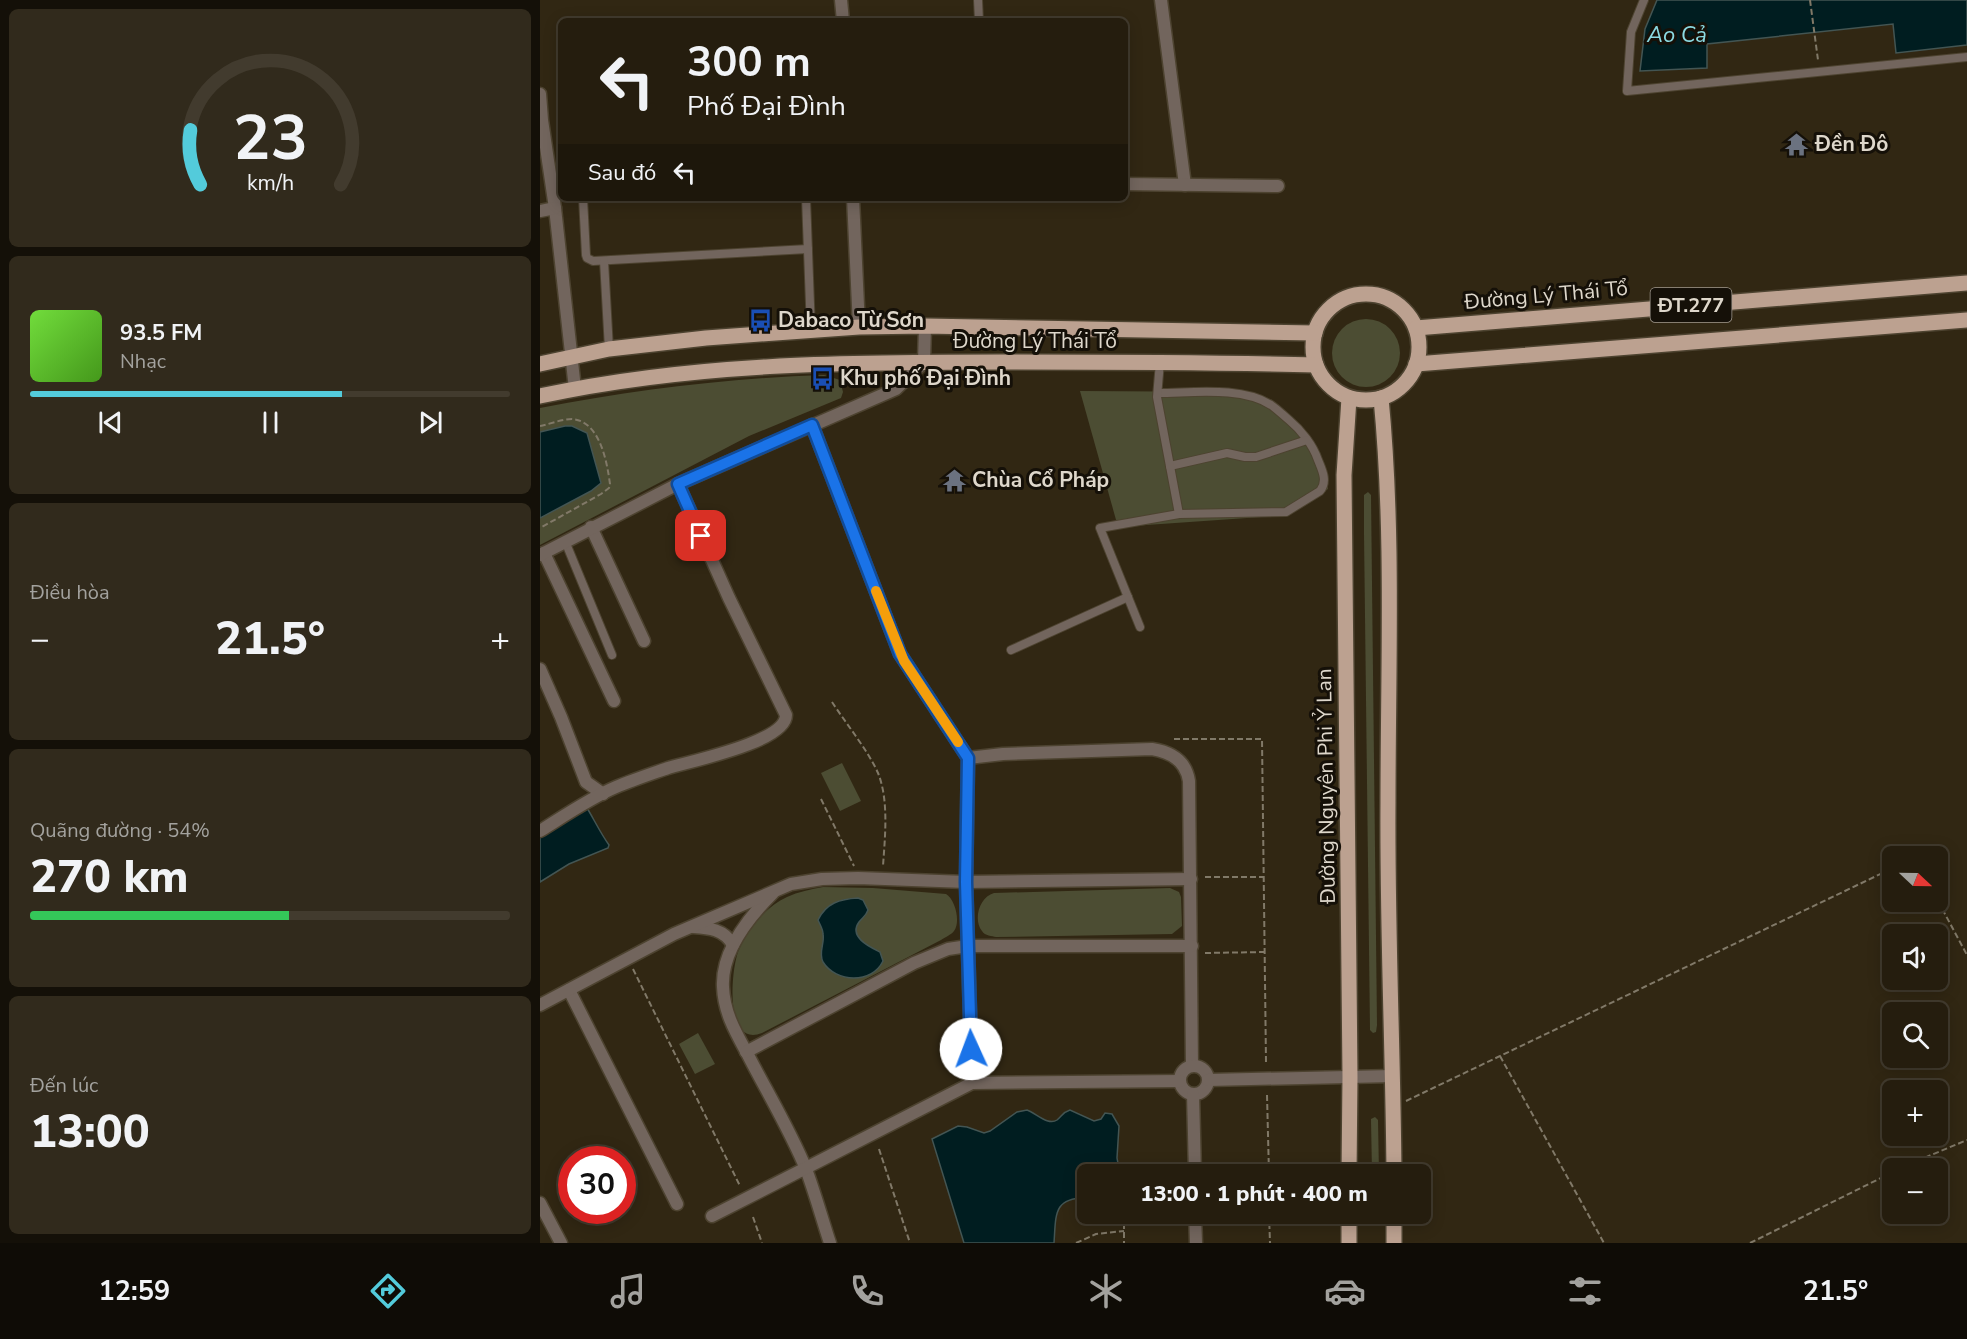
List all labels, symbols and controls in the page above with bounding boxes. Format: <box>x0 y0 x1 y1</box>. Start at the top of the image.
water label: Ao Cả <box>1646 20 1707 50</box>
text: 300 m <box>687 34 811 91</box>
icon: left <box>588 42 666 120</box>
text: Phố Đại Đình <box>687 88 846 125</box>
text: 23 <box>233 96 307 181</box>
place label: Đền Đô <box>1814 130 1888 158</box>
temple icon: Đền Đô <box>1784 131 1810 157</box>
icon: left <box>668 156 701 189</box>
text: Sau đó <box>588 158 656 188</box>
text: km/h <box>246 168 294 198</box>
street label: Đường Lý Thái Tổ <box>1462 274 1629 316</box>
road number: ĐT.277 <box>1650 288 1732 322</box>
place label: Dabaco Từ Sơn <box>778 306 924 334</box>
bus stop icon: Dabaco Từ Sơn <box>747 307 773 333</box>
text: 93.5 FM <box>120 318 202 348</box>
street label: Đường Lý Thái Tổ <box>952 327 1117 355</box>
text: Nhạc <box>120 348 166 375</box>
place label: Khu phố Đại Đình <box>840 364 1011 392</box>
bus stop icon: Khu phố Đại Đình <box>809 365 835 391</box>
icon: previous <box>94 406 127 439</box>
icon: pause <box>254 406 287 439</box>
icon: next <box>414 406 447 439</box>
place label: Chùa Cổ Pháp <box>972 466 1109 494</box>
temple icon: Chùa Cổ Pháp <box>941 467 967 493</box>
pin <box>675 510 726 561</box>
icon: arrive <box>684 519 717 552</box>
text: Điều hòa <box>30 579 110 606</box>
text: 21.5° <box>215 609 325 670</box>
text: − <box>30 617 50 662</box>
text: + <box>490 617 510 662</box>
street label: Đường Nguyên Phi Ỷ Lan <box>1310 668 1342 905</box>
text: Quãng đường · 54% <box>30 817 210 844</box>
north arrow <box>1882 846 1948 912</box>
map controls <box>1882 846 1948 1224</box>
text: 270 km <box>30 847 189 908</box>
button: sound <box>1882 924 1948 990</box>
button: search <box>1882 1002 1948 1068</box>
position arrow <box>939 1017 1003 1081</box>
text: Đến lúc <box>30 1072 98 1099</box>
button: + <box>1882 1080 1948 1146</box>
text: 13:00 <box>30 1102 150 1163</box>
speed limit sign: 30 <box>558 1146 636 1224</box>
button: − <box>1882 1158 1948 1224</box>
text: 13:00 · 1 phút · 400 m <box>1140 1179 1368 1209</box>
icon: directions <box>367 1270 409 1312</box>
icon: music <box>607 1270 649 1312</box>
icon: phone <box>846 1270 888 1312</box>
icon: climate <box>1085 1270 1127 1312</box>
icon: car <box>1324 1270 1366 1312</box>
icon: filters <box>1564 1270 1606 1312</box>
text: 12:59 <box>99 1273 170 1310</box>
text: 21.5° <box>1803 1273 1868 1310</box>

